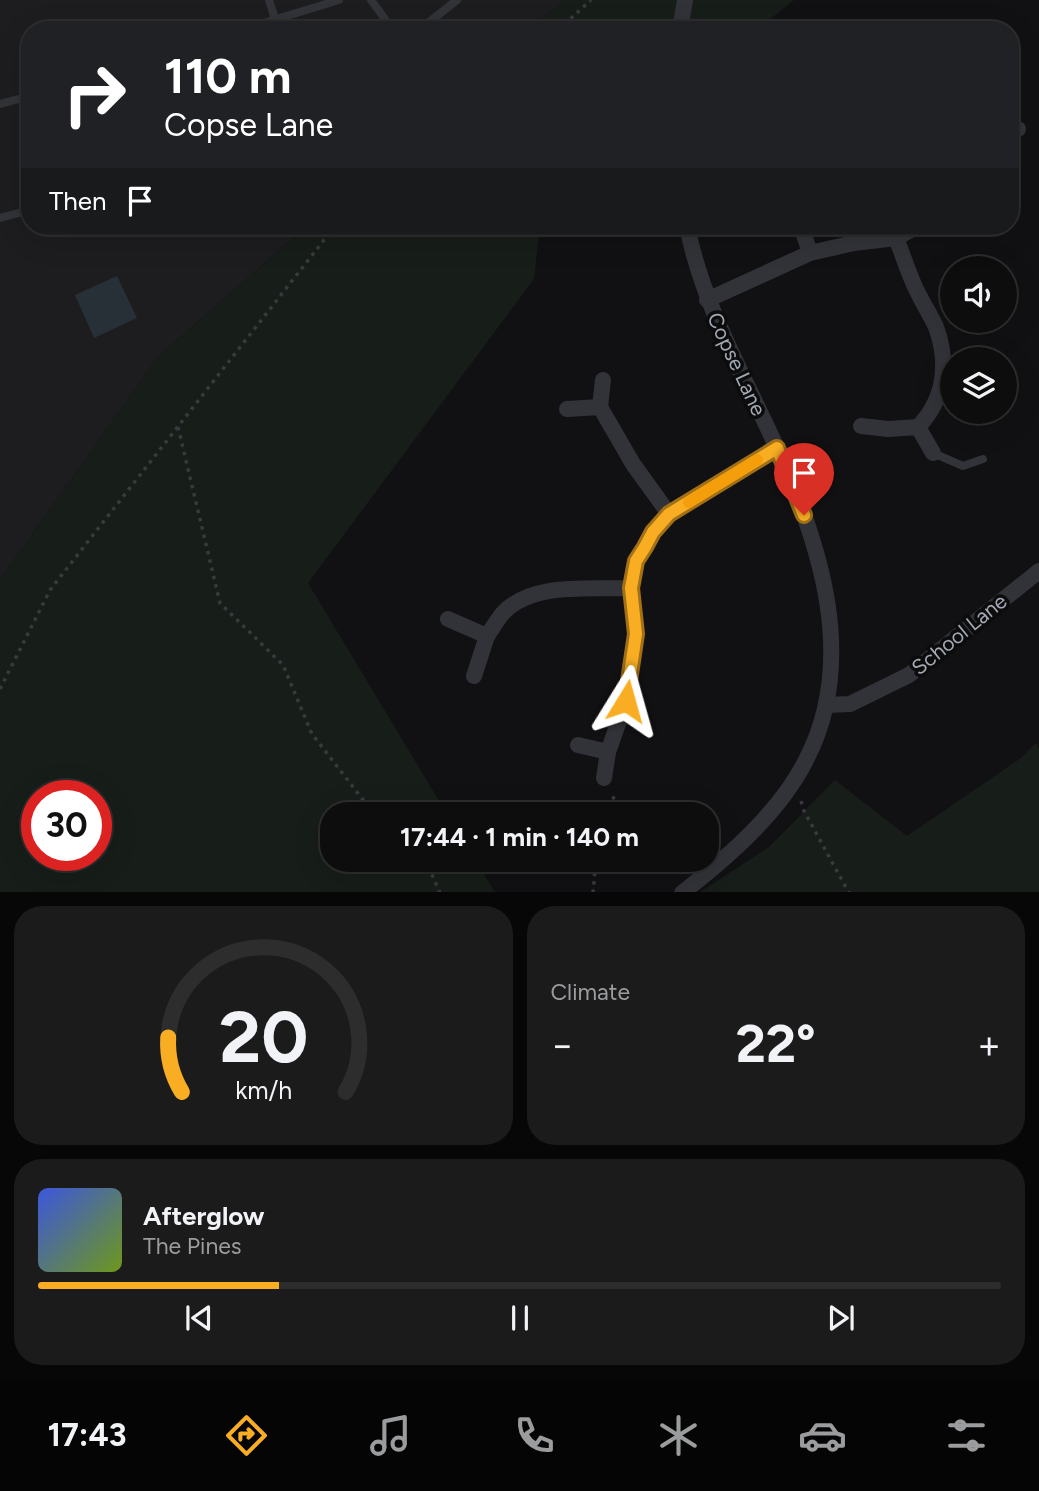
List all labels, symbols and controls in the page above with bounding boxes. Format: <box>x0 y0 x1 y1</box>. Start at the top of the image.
text: 110 m <box>164 46 292 105</box>
icon: right <box>49 49 140 140</box>
text: Copse Lane <box>164 106 333 144</box>
icon: arrive <box>121 182 159 220</box>
text: Then <box>49 185 107 217</box>
map controls <box>940 256 1017 424</box>
button: sound <box>940 256 1017 333</box>
street label: Copse Lane <box>702 308 772 420</box>
button: layers <box>940 347 1017 424</box>
pin <box>774 443 834 515</box>
icon: arrive <box>785 454 823 492</box>
street label: School Lane <box>906 588 1012 680</box>
position arrow <box>589 664 663 738</box>
speed limit sign: 30 <box>21 780 112 871</box>
text: 17:44 · 1 min · 140 m <box>400 821 639 853</box>
text: Climate <box>551 978 630 1006</box>
text: 20 <box>219 993 308 1080</box>
text: 22° <box>736 1013 816 1075</box>
text: − <box>551 1022 574 1068</box>
text: + <box>977 1022 1001 1068</box>
text: km/h <box>235 1074 292 1104</box>
text: Afterglow <box>143 1200 265 1232</box>
text: The Pines <box>143 1232 242 1260</box>
icon: previous <box>180 1299 218 1337</box>
icon: pause <box>501 1299 539 1337</box>
icon: next <box>822 1299 860 1337</box>
icon: directions <box>222 1411 271 1460</box>
icon: music <box>366 1411 415 1460</box>
icon: phone <box>510 1411 559 1460</box>
icon: climate <box>654 1411 703 1460</box>
icon: car <box>798 1411 847 1460</box>
icon: filters <box>942 1411 991 1460</box>
text: 17:43 <box>48 1416 127 1454</box>

